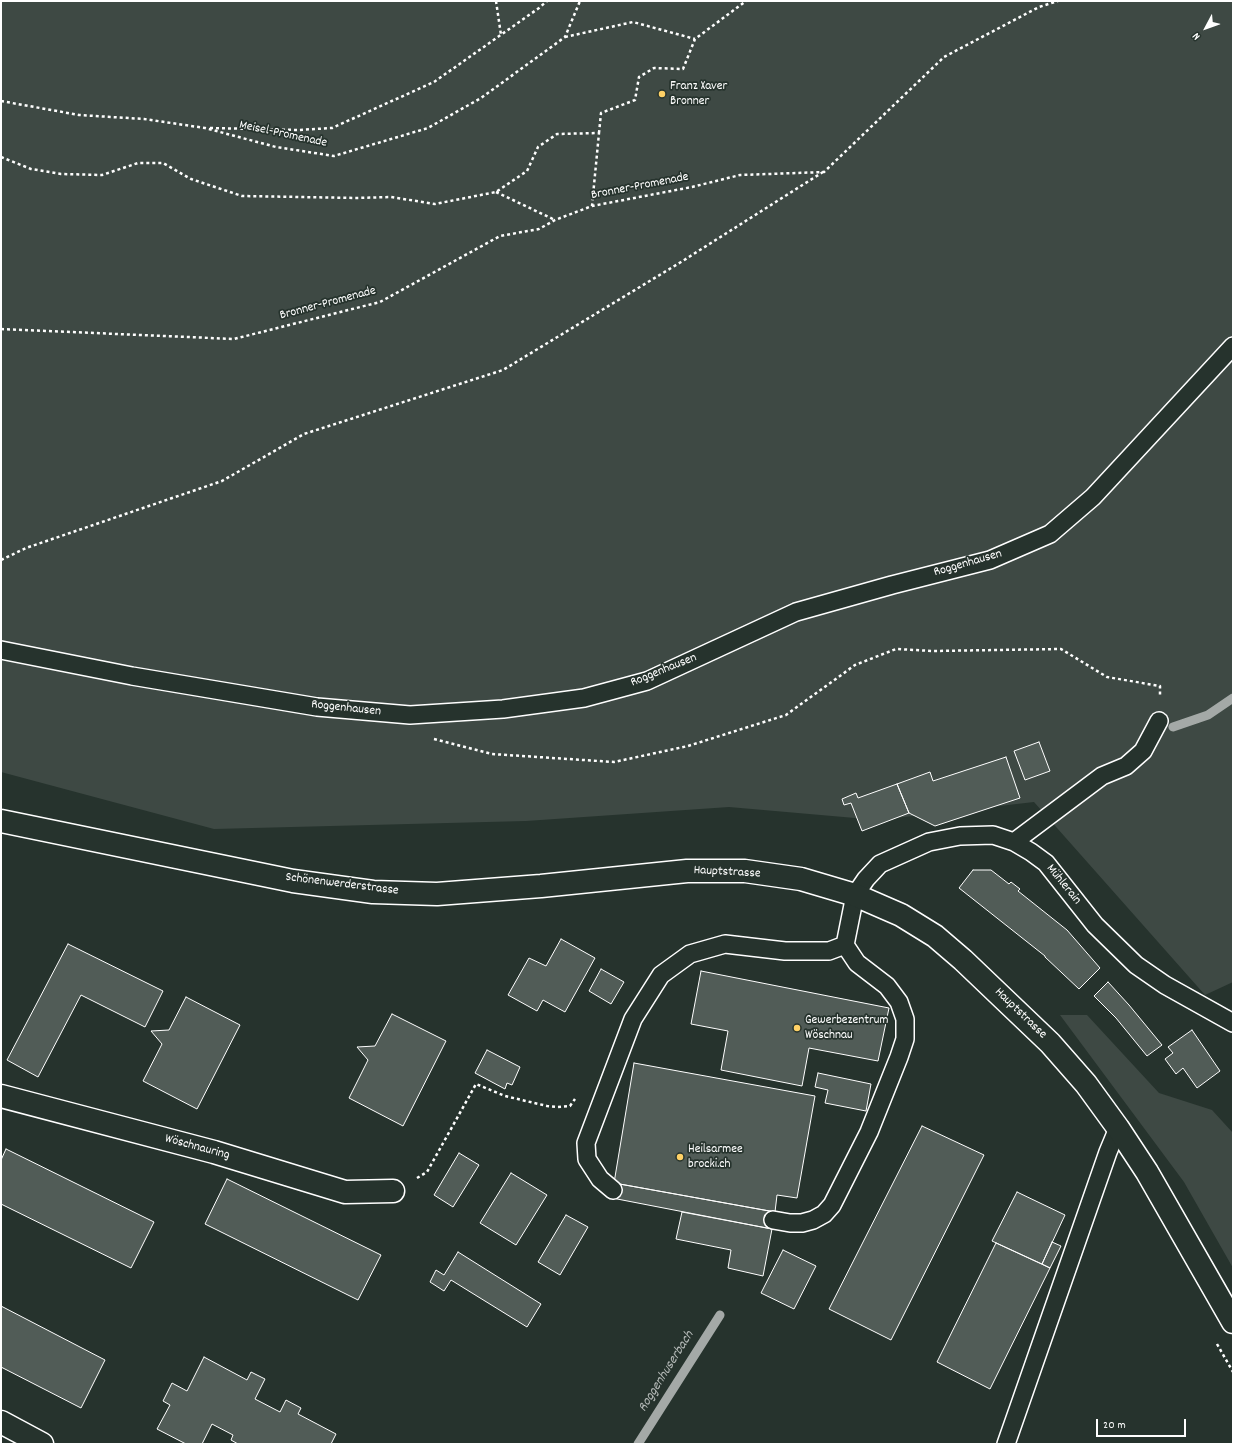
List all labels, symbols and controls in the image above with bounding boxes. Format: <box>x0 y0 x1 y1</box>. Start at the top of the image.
north arrow <box>1186 8 1226 48</box>
text: N <box>1189 29 1205 43</box>
place label: Franz Xaver Bronner <box>670 79 727 110</box>
marker: Franz Xaver Bronner <box>657 89 667 99</box>
street label: Meisel-Promenade <box>238 118 328 152</box>
street label: Bronner-Promenade <box>590 170 690 204</box>
street label: Bronner-Promenade <box>278 284 378 324</box>
street label: Roggenhausen <box>932 547 1004 581</box>
street label: Roggenhausen <box>629 651 699 691</box>
street label: Roggenhausen <box>310 698 382 720</box>
street label: Mühlerain <box>1042 862 1084 908</box>
street label: Hauptstrasse <box>693 863 761 883</box>
street label: Schönenwerderstrasse <box>285 870 399 900</box>
street label: Hauptstrasse <box>990 985 1050 1043</box>
place label: Gewerbezentrum Wöschnau <box>805 1013 888 1044</box>
marker: Gewerbezentrum Wöschnau <box>792 1023 802 1033</box>
street label: Wöschnauring <box>163 1132 231 1164</box>
place label: Heilsarmee brocki.ch <box>688 1142 743 1173</box>
marker: Heilsarmee brocki.ch <box>675 1152 685 1162</box>
water label: Roggenhuserbach <box>635 1328 699 1416</box>
scale bar <box>1098 1411 1188 1437</box>
text: 20 m <box>1103 1417 1126 1434</box>

